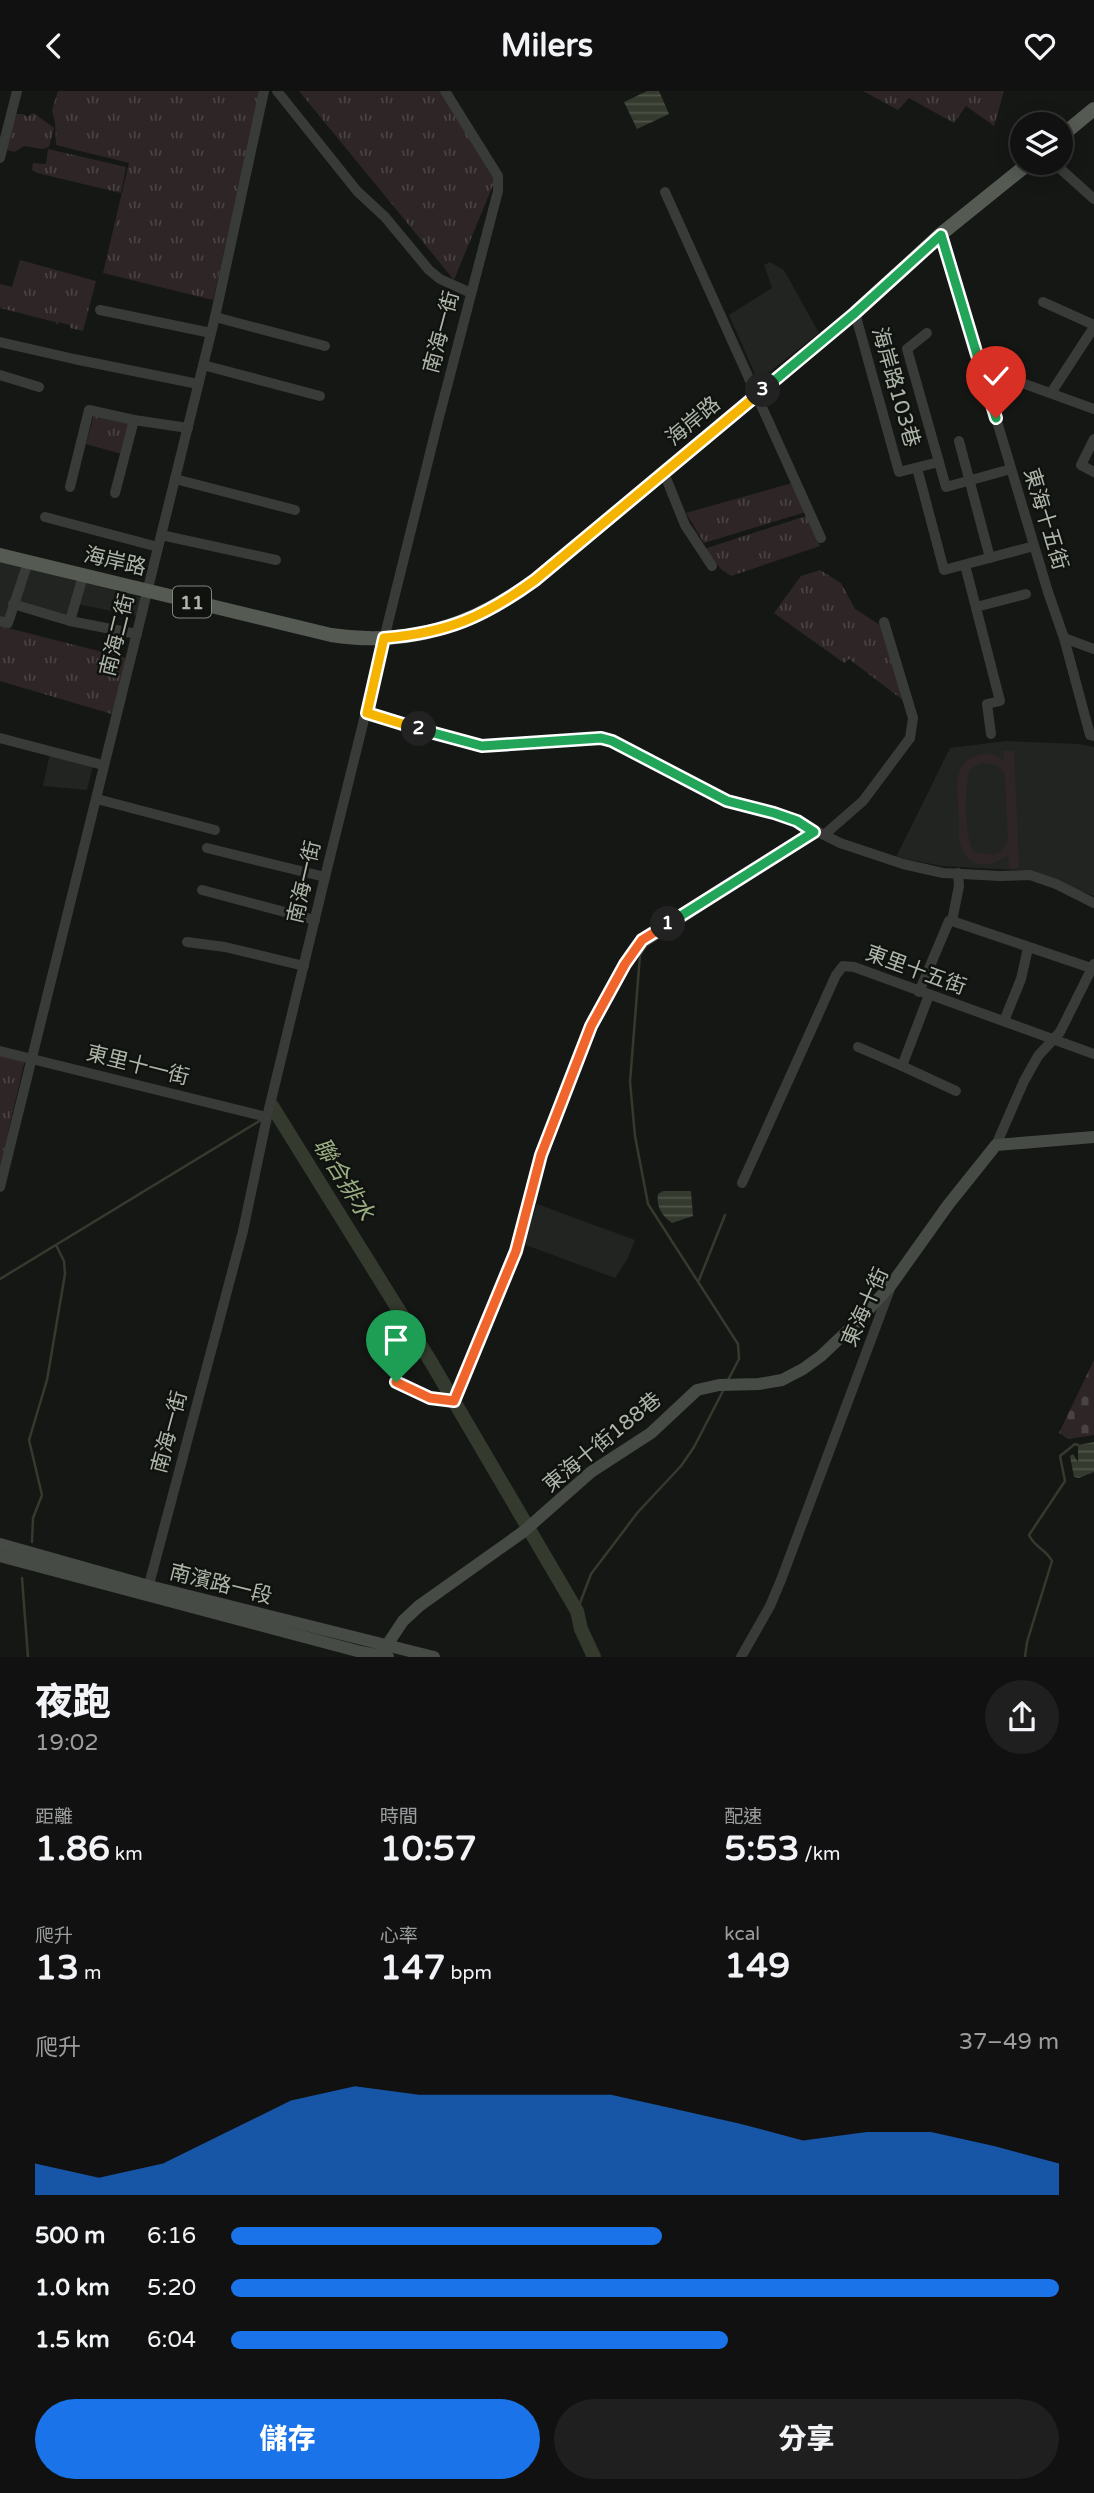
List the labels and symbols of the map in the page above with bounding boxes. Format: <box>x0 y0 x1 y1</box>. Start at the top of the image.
street label: 南海一街 <box>419 288 464 376</box>
street label: 海岸路103巷 <box>866 324 925 450</box>
pin <box>966 346 1026 418</box>
pin: 3 <box>746 373 780 407</box>
street label: 海岸路 <box>661 392 725 451</box>
street label: 東海十五街 <box>1018 465 1073 573</box>
street label: 海岸路 <box>81 542 148 581</box>
road number: 11 <box>173 587 211 617</box>
street label: 南海二街 <box>95 591 140 679</box>
pin: 2 <box>402 711 436 747</box>
street label: 南海一街 <box>283 838 326 926</box>
pin: 1 <box>650 907 686 941</box>
street label: 東里十五街 <box>862 941 969 1000</box>
street label: 東里十一街 <box>84 1041 192 1090</box>
water label: 聯合排水 <box>307 1133 380 1227</box>
street label: 東海十街 <box>837 1264 894 1351</box>
pin <box>366 1310 426 1382</box>
street label: 東海十街188巷 <box>538 1387 666 1498</box>
street label: 南海一街 <box>147 1388 192 1476</box>
street label: 南濱路一段 <box>167 1560 275 1609</box>

